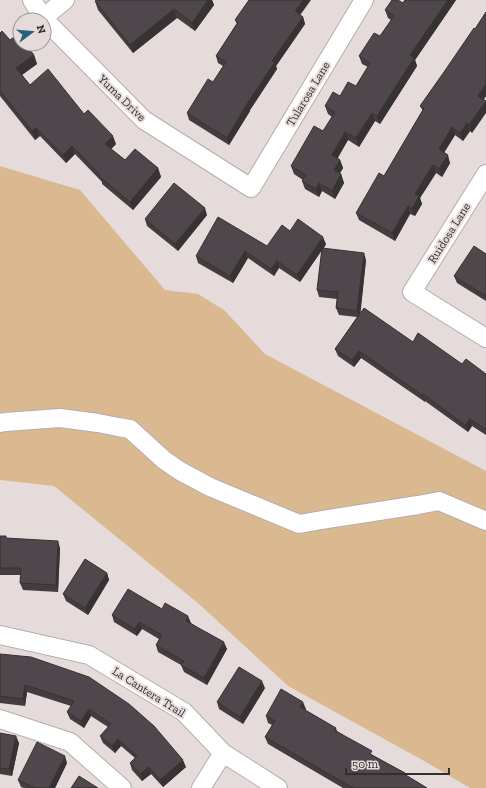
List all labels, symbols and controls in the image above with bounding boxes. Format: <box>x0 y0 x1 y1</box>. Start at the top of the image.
north arrow <box>12 12 52 52</box>
text: N <box>34 24 49 36</box>
street label: Tularosa Lane <box>283 59 333 129</box>
street label: Yuma Drive <box>95 71 149 124</box>
street label: Ruidosa Lane <box>425 200 473 266</box>
street label: La Cantera Trail <box>110 664 188 720</box>
scale bar <box>346 750 449 776</box>
text: 50 m <box>352 757 379 771</box>

